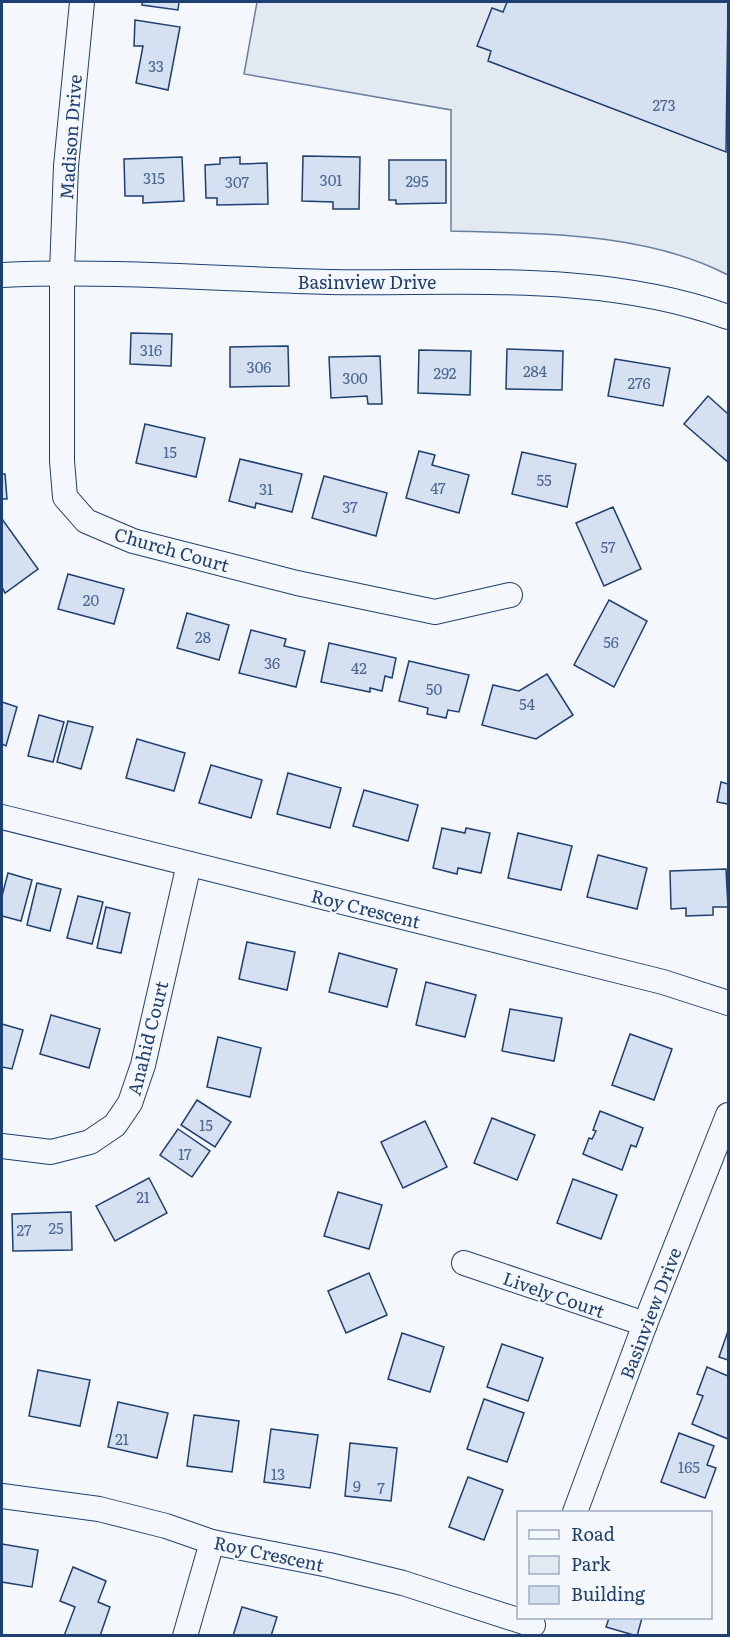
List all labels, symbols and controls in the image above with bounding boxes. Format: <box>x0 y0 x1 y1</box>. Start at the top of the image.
house number: 33 <box>148 54 164 77</box>
street label: Madison Drive <box>52 73 88 201</box>
house number: 273 <box>652 93 676 116</box>
house number: 315 <box>143 166 165 189</box>
house number: 301 <box>320 168 342 191</box>
house number: 295 <box>405 169 429 192</box>
house number: 307 <box>225 170 250 193</box>
street label: Basinview Drive <box>298 268 436 295</box>
house number: 316 <box>140 338 162 361</box>
house number: 306 <box>247 355 271 378</box>
house number: 284 <box>523 359 547 382</box>
house number: 292 <box>434 361 457 384</box>
house number: 300 <box>342 366 368 389</box>
house number: 276 <box>627 371 651 394</box>
house number: 15 <box>163 440 177 463</box>
house number: 55 <box>536 468 552 491</box>
house number: 47 <box>430 476 446 499</box>
house number: 31 <box>259 477 273 500</box>
house number: 37 <box>342 495 358 518</box>
street label: Church Court <box>111 520 233 578</box>
house number: 57 <box>600 535 616 558</box>
house number: 20 <box>83 588 99 611</box>
house number: 28 <box>195 625 211 648</box>
house number: 56 <box>603 630 619 653</box>
house number: 36 <box>264 651 280 674</box>
house number: 42 <box>351 656 367 679</box>
house number: 50 <box>426 677 442 700</box>
house number: 54 <box>519 692 535 715</box>
street label: Roy Crescent <box>309 881 424 935</box>
street label: Anahid Court <box>120 977 174 1098</box>
house number: 15 <box>199 1113 213 1136</box>
house number: 17 <box>178 1142 192 1165</box>
house number: 21 <box>136 1185 150 1208</box>
house number: 25 <box>48 1216 64 1239</box>
house number: 27 <box>16 1218 32 1241</box>
street label: Basinview Drive <box>613 1243 687 1383</box>
street label: Lively Court <box>500 1264 609 1324</box>
house number: 21 <box>115 1427 129 1450</box>
house number: 165 <box>678 1455 700 1478</box>
house number: 13 <box>271 1462 285 1485</box>
house number: 9 <box>353 1474 361 1497</box>
house number: 7 <box>377 1476 385 1499</box>
legend <box>517 1511 712 1619</box>
text: Road <box>571 1520 615 1547</box>
street label: Roy Crescent <box>212 1528 327 1578</box>
text: Park <box>571 1550 612 1577</box>
text: Building <box>571 1580 646 1607</box>

